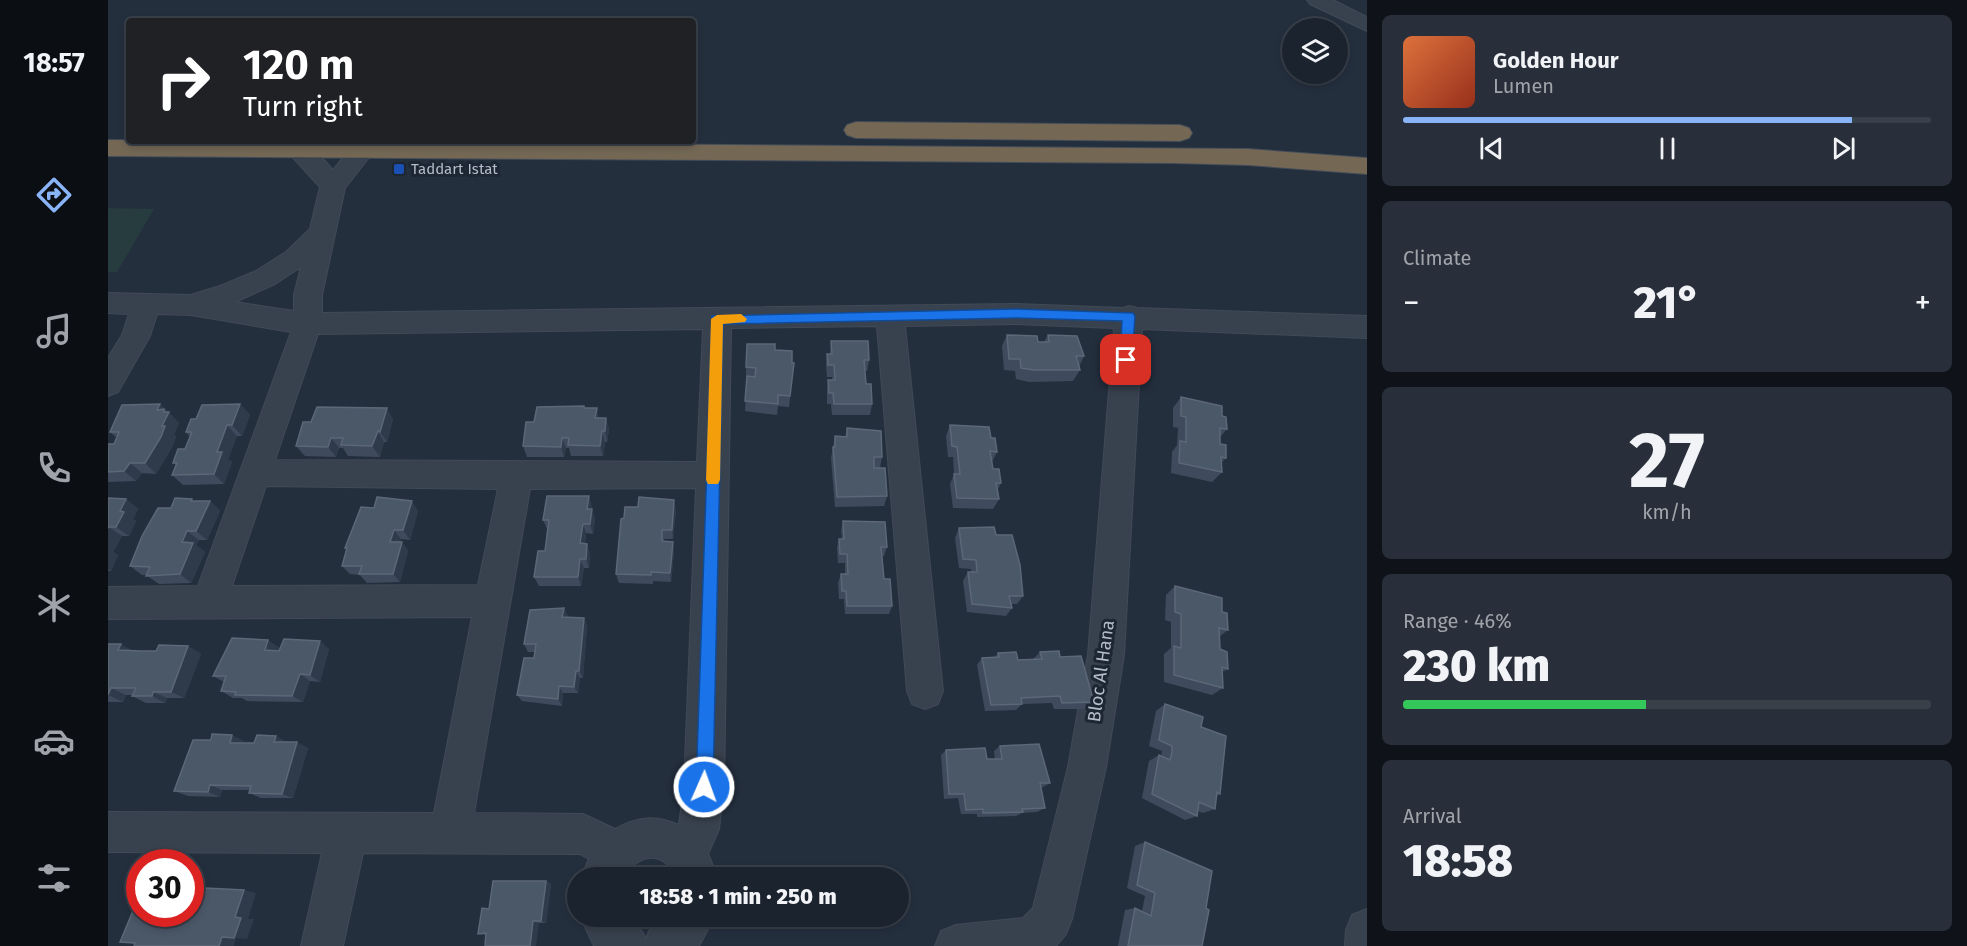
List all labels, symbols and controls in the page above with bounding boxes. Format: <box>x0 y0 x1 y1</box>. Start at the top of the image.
map controls <box>1282 18 1348 84</box>
button: layers <box>1282 18 1348 84</box>
text: 120 m <box>243 40 354 90</box>
icon: right <box>144 42 222 120</box>
text: 18:57 <box>23 47 85 79</box>
text: Golden Hour <box>1493 47 1619 74</box>
text: Lumen <box>1493 74 1554 98</box>
text: Turn right <box>243 91 363 123</box>
icon: previous <box>1475 132 1508 165</box>
icon: pause <box>1651 132 1684 165</box>
icon: next <box>1827 132 1860 165</box>
place label: Taddart Istat <box>411 160 498 178</box>
marker: Taddart Istat <box>392 162 406 176</box>
icon: directions <box>33 174 75 216</box>
text: Climate <box>1403 246 1471 270</box>
text: 21° <box>1633 276 1701 330</box>
text: − <box>1403 283 1420 323</box>
text: + <box>1915 283 1931 323</box>
icon: music <box>33 310 75 352</box>
pin <box>1100 334 1151 385</box>
icon: arrive <box>1109 343 1142 376</box>
text: 27 <box>1629 414 1705 508</box>
icon: phone <box>33 447 75 489</box>
text: km/h <box>1642 500 1692 524</box>
icon: climate <box>33 584 75 626</box>
text: Range · 46% <box>1403 609 1512 633</box>
street label: Bloc Al Hana <box>1083 619 1119 723</box>
text: 230 km <box>1403 639 1550 693</box>
icon: car <box>33 720 75 762</box>
position arrow <box>672 755 736 819</box>
text: Arrival <box>1403 804 1462 828</box>
text: 18:58 <box>1403 834 1513 888</box>
speed limit sign: 30 <box>126 849 204 927</box>
icon: filters <box>33 857 75 899</box>
text: 18:58 · 1 min · 250 m <box>639 883 837 910</box>

